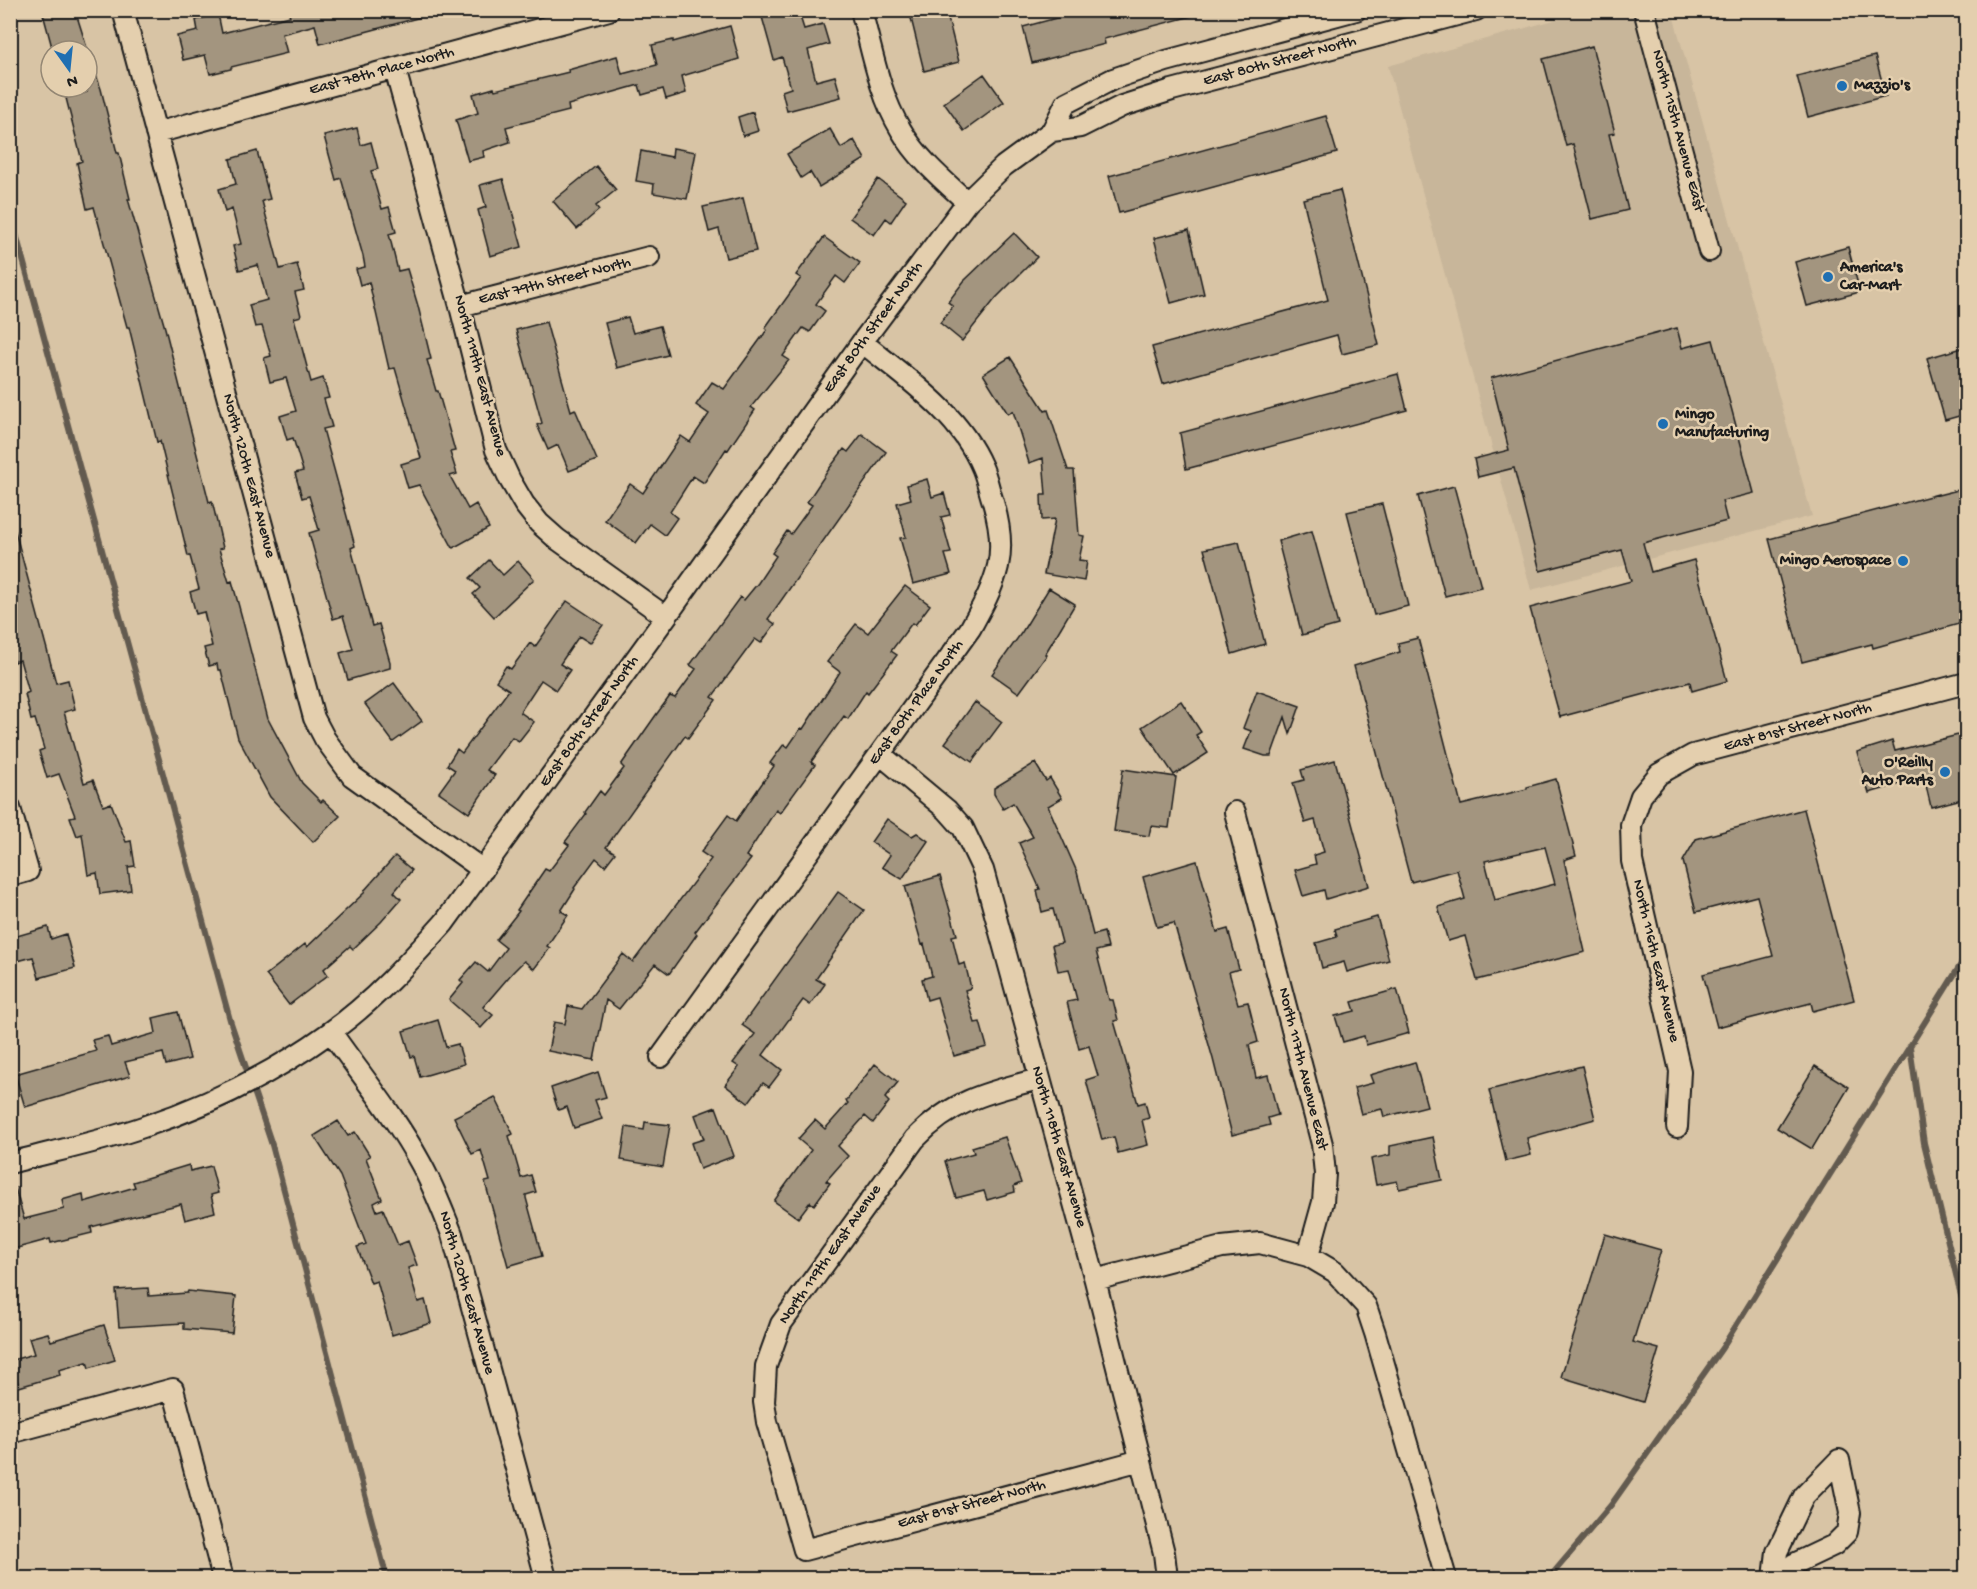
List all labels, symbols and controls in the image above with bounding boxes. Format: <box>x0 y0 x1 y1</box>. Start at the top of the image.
street label: East 80th Street North <box>1201 32 1359 92</box>
north arrow <box>39 39 99 99</box>
street label: East 78th Place North <box>307 43 457 101</box>
street label: North 115th Avenue East <box>1646 48 1708 215</box>
text: N <box>64 70 79 91</box>
place label: Mazzio's <box>1854 77 1911 96</box>
marker: Mazzio's <box>1835 79 1849 93</box>
street label: East 79th Street North <box>477 254 634 310</box>
street label: East 80th Street North <box>820 258 928 397</box>
place label: America's Car-Mart <box>1839 259 1904 296</box>
marker: America's Car-Mart <box>1821 270 1835 284</box>
street label: North 119th East Avenue <box>448 293 510 460</box>
street label: North 120th East Avenue <box>217 392 279 561</box>
place label: Mingo Manufacturing <box>1675 406 1769 443</box>
marker: Mingo Manufacturing <box>1656 417 1670 431</box>
place label: Mingo Aerospace <box>1780 552 1892 571</box>
marker: Mingo Aerospace <box>1896 554 1910 568</box>
street label: East 80th Place North <box>865 636 969 769</box>
street label: East 80th Street North <box>536 652 644 791</box>
street label: East 81st Street North <box>1722 699 1874 757</box>
place label: O'Reilly Auto Parts <box>1861 754 1934 791</box>
marker: O'Reilly Auto Parts <box>1938 765 1952 779</box>
street label: North 116th East Avenue <box>1627 878 1683 1045</box>
street label: North 117th Avenue East <box>1273 986 1332 1154</box>
street label: North 118th East Avenue <box>1026 1064 1090 1231</box>
street label: North 119th East Avenue <box>776 1181 887 1329</box>
street label: North 120th East Avenue <box>434 1209 499 1377</box>
street label: East 81st Street North <box>896 1476 1048 1534</box>

